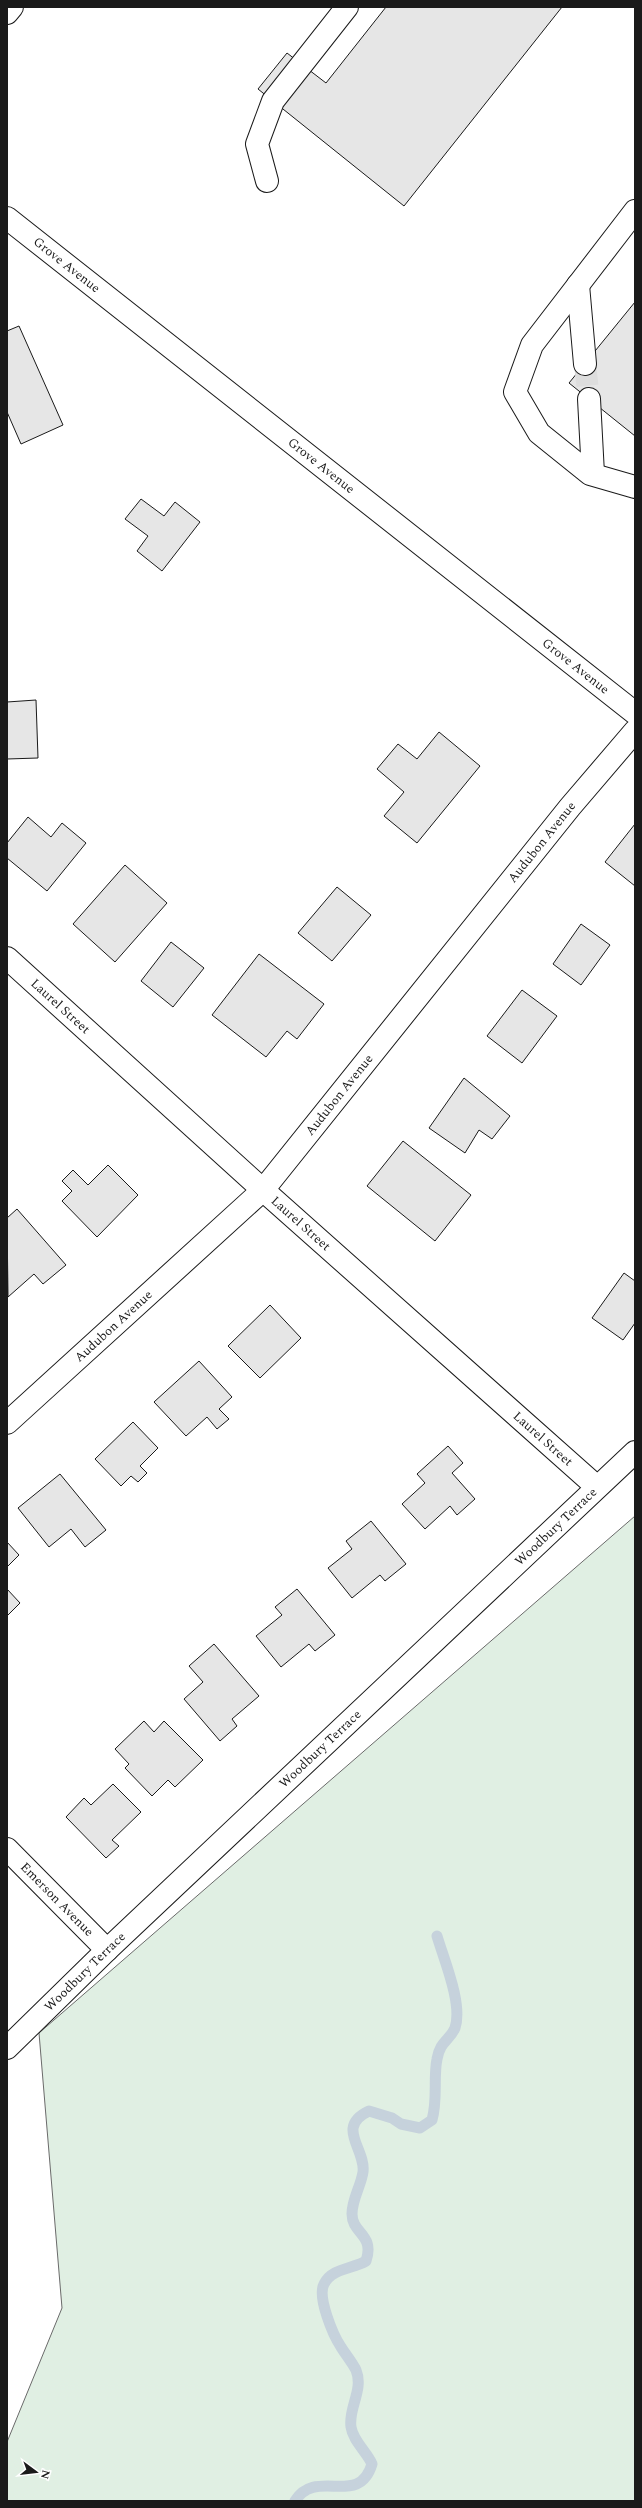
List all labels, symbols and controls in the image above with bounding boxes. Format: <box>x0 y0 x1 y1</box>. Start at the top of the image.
street label: Grove Avenue <box>29 232 105 298</box>
street label: Grove Avenue <box>283 433 359 499</box>
street label: Grove Avenue <box>538 633 614 699</box>
street label: Audubon Avenue <box>503 797 581 887</box>
street label: Laurel Street <box>26 974 95 1039</box>
street label: Audubon Avenue <box>300 1050 378 1140</box>
street label: Laurel Street <box>266 1191 336 1256</box>
street label: Audubon Avenue <box>70 1285 157 1367</box>
street label: Laurel Street <box>508 1407 578 1471</box>
street label: Woodbury Terrace <box>510 1483 602 1571</box>
street label: Woodbury Terrace <box>274 1705 366 1793</box>
street label: Emerson Avenue <box>16 1858 98 1941</box>
street label: Woodbury Terrace <box>40 1927 130 2016</box>
north arrow <box>16 2452 56 2492</box>
text: N <box>36 2468 55 2481</box>

